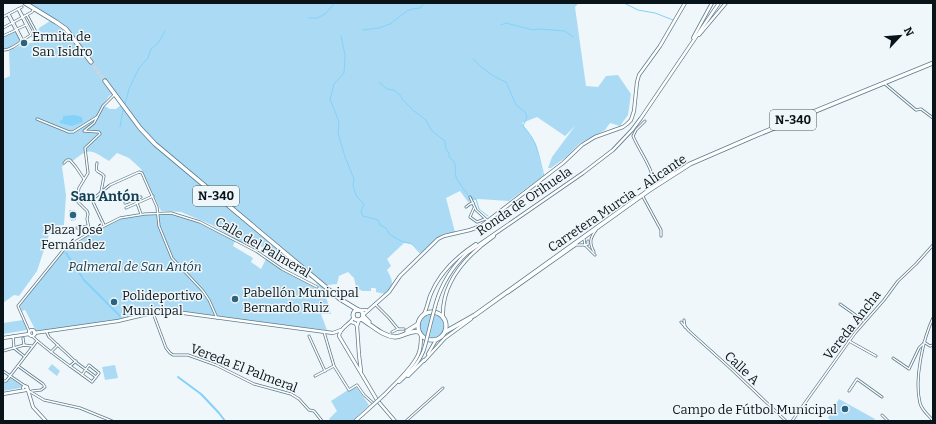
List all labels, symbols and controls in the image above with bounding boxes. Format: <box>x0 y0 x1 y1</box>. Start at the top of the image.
north arrow <box>880 16 920 56</box>
text: N <box>901 25 916 39</box>
place label: Ermita de San Isidro <box>32 29 93 59</box>
marker: Ermita de San Isidro <box>19 38 29 48</box>
road number: N-340 <box>770 110 816 130</box>
street label: Carretera Murcia - Alicante <box>545 151 689 255</box>
street label: Ronda de Orihuela <box>474 164 574 238</box>
road number: N-340 <box>193 186 239 206</box>
district label: San Antón <box>71 188 139 205</box>
marker: Plaza José Fernández <box>68 210 78 220</box>
street label: Calle del Palmeral <box>213 214 314 281</box>
place label: Plaza José Fernández <box>41 222 105 252</box>
park label: Palmeral de San Antón <box>68 259 202 274</box>
place label: Pabellón Municipal Bernardo Ruiz <box>243 285 359 315</box>
street label: Vereda Ancha <box>820 287 884 363</box>
place label: Polideportivo Municipal <box>122 288 203 318</box>
marker: Pabellón Municipal Bernardo Ruiz <box>230 294 240 304</box>
marker: Polideportivo Municipal <box>109 297 119 307</box>
street label: Vereda El Palmeral <box>188 341 300 395</box>
street label: Calle A <box>722 348 763 388</box>
place label: Campo de Fútbol Municipal <box>672 402 837 417</box>
marker: Campo de Fútbol Municipal <box>840 404 850 414</box>

